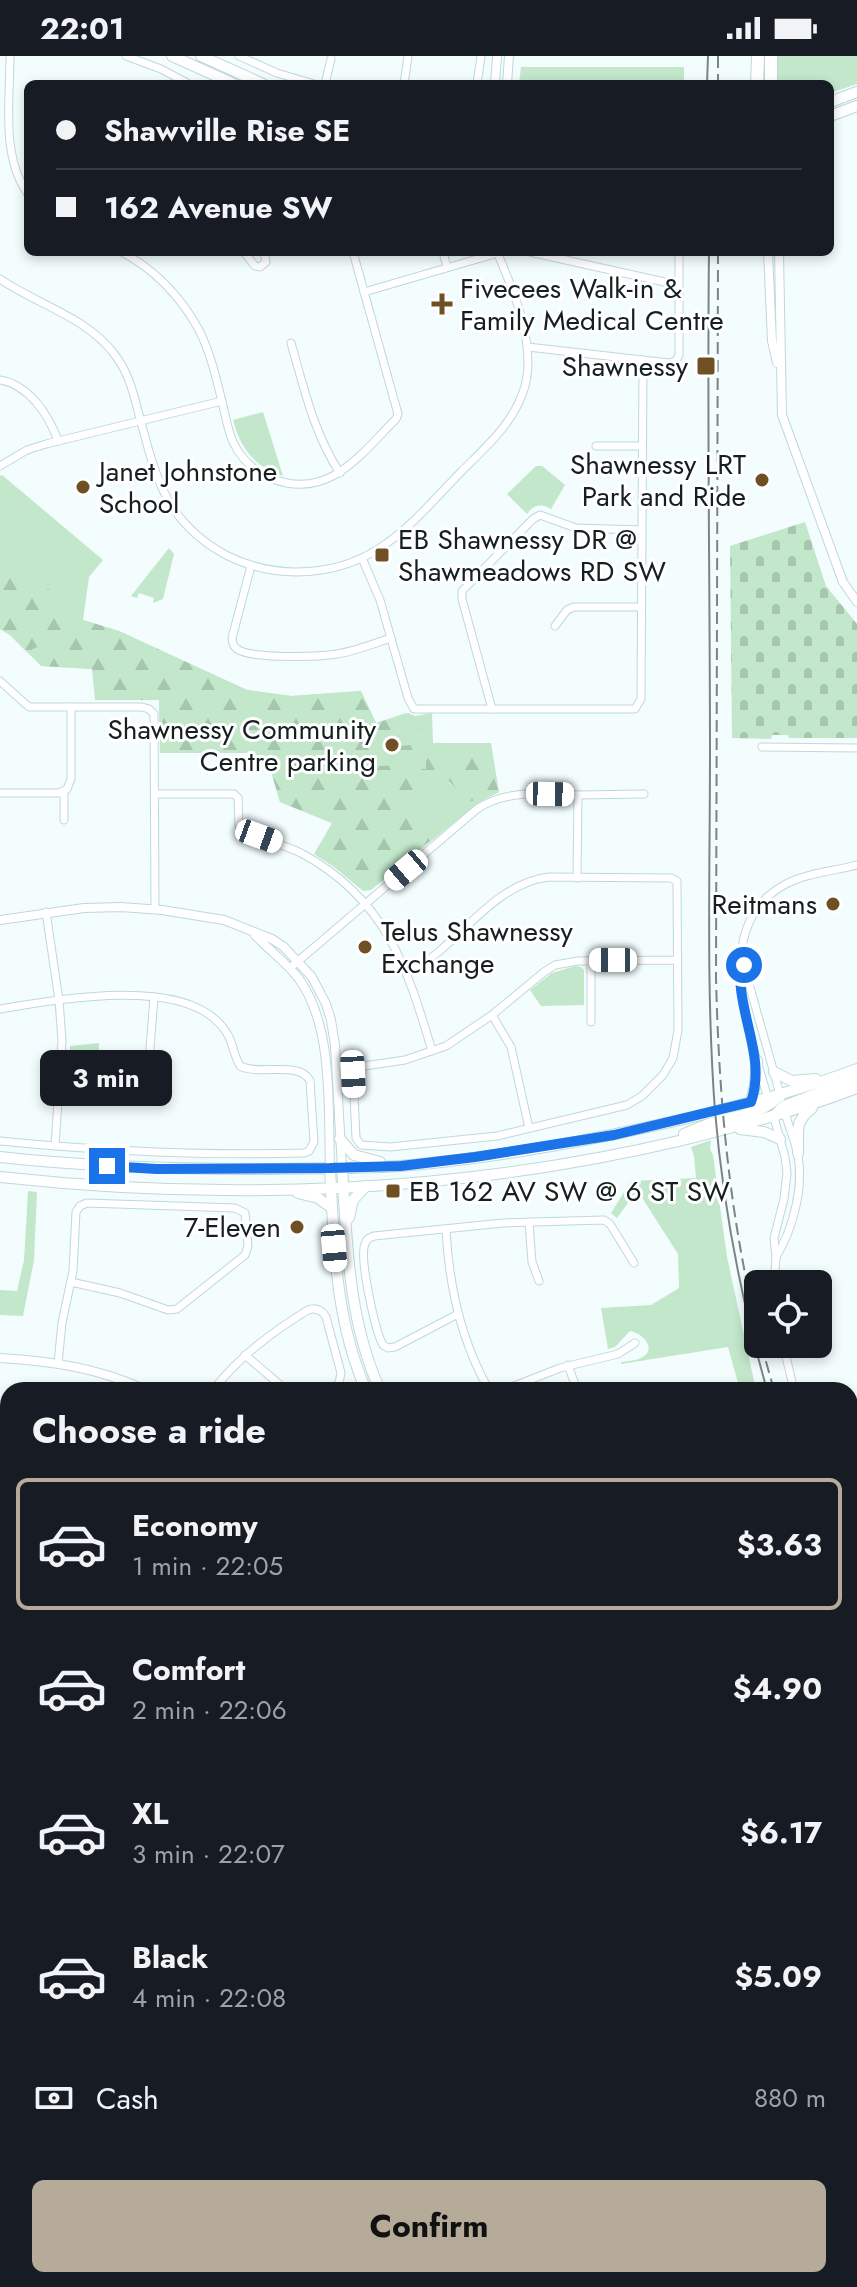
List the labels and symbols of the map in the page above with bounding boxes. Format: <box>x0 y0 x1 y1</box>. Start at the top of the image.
place label: Fivecees Walk-in & Family Medical Centre <box>460 268 724 341</box>
marker: Fivecees Walk-in & Family Medical Centre <box>431 293 453 315</box>
place label: Shawnessy <box>562 346 689 387</box>
marker: Shawnessy <box>695 355 717 377</box>
place label: Shawnessy LRT Park and Ride <box>570 444 746 517</box>
place label: Janet Johnstone School <box>95 451 277 524</box>
marker: Shawnessy LRT Park and Ride <box>753 471 771 489</box>
marker: Janet Johnstone School <box>74 478 92 496</box>
place label: EB Shawnessy DR @ Shawmeadows RD SW <box>398 519 666 592</box>
marker: EB Shawnessy DR @ Shawmeadows RD SW <box>373 546 391 564</box>
place label: Shawnessy Community Centre parking <box>107 709 377 782</box>
marker: Shawnessy Community Centre parking <box>383 736 401 754</box>
car <box>526 782 574 806</box>
car <box>232 817 286 855</box>
car <box>380 845 432 895</box>
place label: Reitmans <box>712 884 817 925</box>
marker: Reitmans <box>824 895 842 913</box>
place label: Telus Shawnessy Exchange <box>381 911 573 984</box>
marker: Telus Shawnessy Exchange <box>356 938 374 956</box>
route start <box>726 947 762 983</box>
car <box>589 948 637 972</box>
car <box>340 1049 366 1099</box>
callout: 3 min <box>41 1050 173 1106</box>
route end <box>89 1148 125 1184</box>
place label: EB 162 AV SW @ 6 ST SW <box>409 1171 730 1212</box>
marker: EB 162 AV SW @ 6 ST SW <box>384 1182 402 1200</box>
place label: 7-Eleven <box>184 1207 281 1248</box>
marker: 7-Eleven <box>288 1218 306 1236</box>
car <box>320 1223 348 1273</box>

